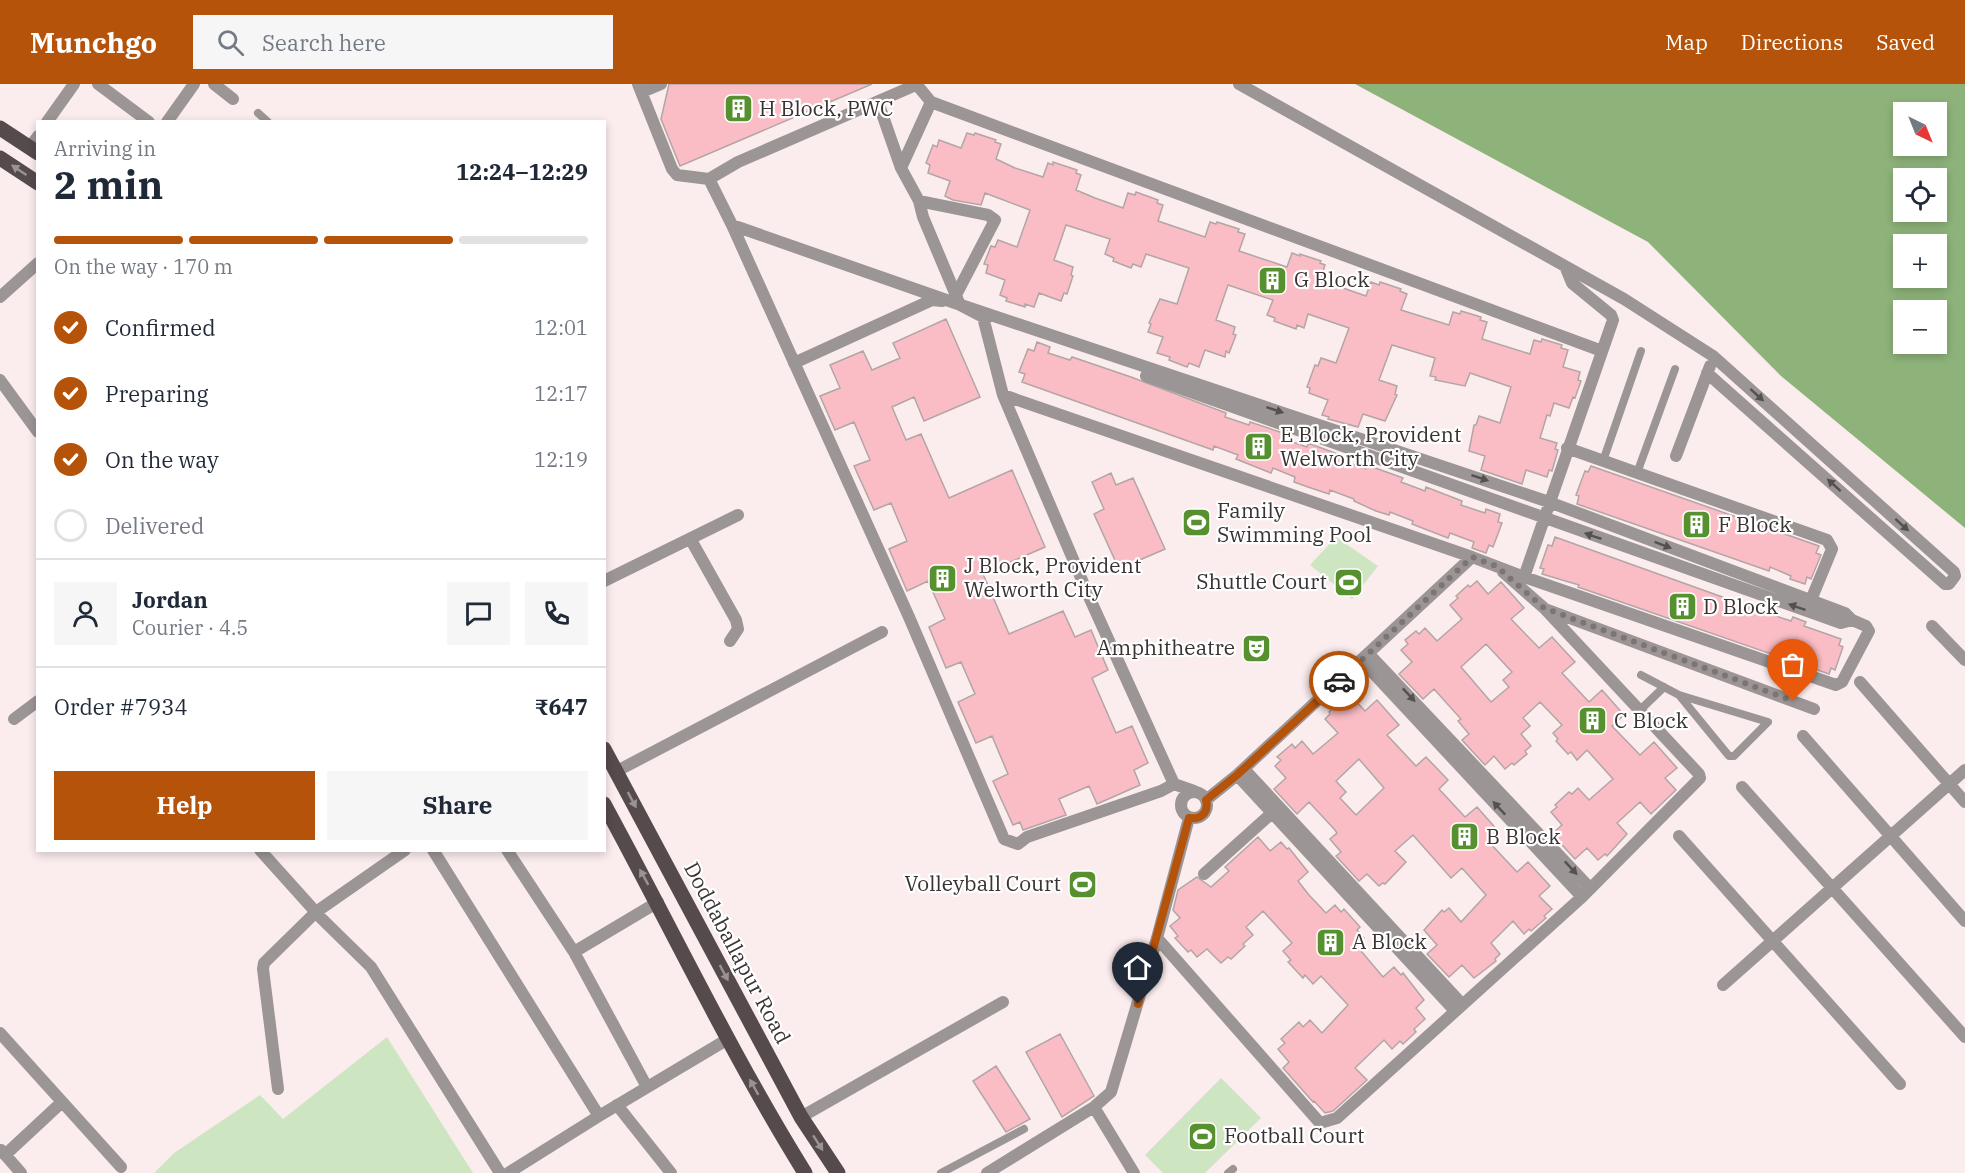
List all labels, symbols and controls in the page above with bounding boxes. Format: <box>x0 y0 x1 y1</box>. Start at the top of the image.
search box <box>193 15 613 69</box>
text: Munchgo <box>30 24 157 61</box>
icon: search <box>214 26 247 59</box>
text: Search here <box>262 28 386 57</box>
text: Map <box>1665 28 1708 56</box>
text: Directions <box>1741 28 1843 56</box>
text: Saved <box>1876 28 1935 56</box>
building icon: H Block, PWC <box>722 93 754 125</box>
place label: H Block, PWC <box>759 94 894 122</box>
north arrow <box>1893 102 1947 156</box>
map controls <box>1893 102 1947 354</box>
text: Arriving in <box>54 135 156 162</box>
text: 12:24–12:29 <box>456 157 588 186</box>
text: 2 min <box>54 159 163 210</box>
one-way arrow <box>11 164 27 176</box>
button: locate <box>1893 168 1947 222</box>
button: + <box>1893 234 1947 288</box>
text: On the way · 170 m <box>54 253 233 280</box>
building icon: G Block <box>1257 264 1289 296</box>
place label: G Block <box>1294 265 1370 293</box>
button: − <box>1893 300 1947 354</box>
icon: check <box>54 311 87 344</box>
text: Confirmed <box>105 313 216 342</box>
text: 12:01 <box>534 314 588 341</box>
icon: check <box>54 377 87 410</box>
text: Preparing <box>105 379 209 408</box>
text: 12:17 <box>534 380 588 407</box>
one-way arrow <box>1749 388 1764 401</box>
one-way arrow <box>1266 406 1284 415</box>
place label: E Block, Provident Welworth City <box>1280 420 1461 472</box>
building icon: E Block, Provident Welworth City <box>1243 431 1275 463</box>
icon: check <box>54 443 87 476</box>
text: On the way <box>105 445 219 474</box>
text: 12:19 <box>534 446 588 473</box>
one-way arrow <box>1471 474 1489 484</box>
one-way arrow <box>1826 478 1841 492</box>
place label: Family Swimming Pool <box>1217 496 1372 548</box>
sports icon: Family Swimming Pool <box>1180 507 1212 539</box>
building icon: F Block <box>1681 509 1713 541</box>
place label: F Block <box>1718 510 1792 538</box>
text: Delivered <box>105 511 204 540</box>
one-way arrow <box>1894 518 1909 531</box>
one-way arrow <box>1584 530 1602 540</box>
one-way arrow <box>1654 540 1672 550</box>
place label: J Block, Provident Welworth City <box>964 551 1141 603</box>
building icon: J Block, Provident Welworth City <box>927 562 959 594</box>
sports icon: Shuttle Court <box>1332 566 1364 598</box>
place label: Shuttle Court <box>1196 567 1327 595</box>
button: person <box>54 582 117 645</box>
button: chat <box>447 582 510 645</box>
button: phone <box>525 582 588 645</box>
text: Jordan <box>132 585 208 614</box>
building icon: D Block <box>1666 591 1698 623</box>
place label: D Block <box>1703 592 1779 620</box>
one-way arrow <box>1788 602 1806 612</box>
text: Courier · 4.5 <box>132 614 248 641</box>
theatre icon: Amphitheatre <box>1240 632 1272 664</box>
place label: Amphitheatre <box>1097 633 1235 661</box>
pin <box>1767 639 1818 701</box>
icon: bag <box>1776 648 1809 681</box>
courier <box>1309 651 1369 711</box>
icon: car <box>1323 665 1356 698</box>
one-way arrow <box>1401 688 1415 702</box>
text: Order #7934 <box>54 692 188 721</box>
text: ₹647 <box>534 692 588 721</box>
building icon: C Block <box>1577 705 1609 737</box>
place label: C Block <box>1614 706 1689 734</box>
button: Help <box>54 771 315 840</box>
button: Share <box>327 771 588 840</box>
one-way arrow <box>627 792 637 809</box>
one-way arrow <box>1493 801 1506 816</box>
building icon: B Block <box>1449 821 1481 853</box>
place label: B Block <box>1486 822 1561 850</box>
street label: Doddaballapur Road <box>678 857 798 1049</box>
one-way arrow <box>1564 860 1578 874</box>
one-way arrow <box>639 868 649 885</box>
sports icon: Volleyball Court <box>1066 868 1098 900</box>
place label: Volleyball Court <box>905 869 1061 897</box>
building icon: A Block <box>1315 926 1347 958</box>
place label: A Block <box>1352 927 1428 955</box>
pin <box>1112 942 1163 1004</box>
icon: home <box>1121 951 1154 984</box>
one-way arrow <box>719 964 729 981</box>
one-way arrow <box>749 1078 759 1095</box>
sports icon: Football Court <box>1187 1120 1219 1152</box>
place label: Football Court <box>1224 1121 1365 1149</box>
one-way arrow <box>812 1135 823 1151</box>

